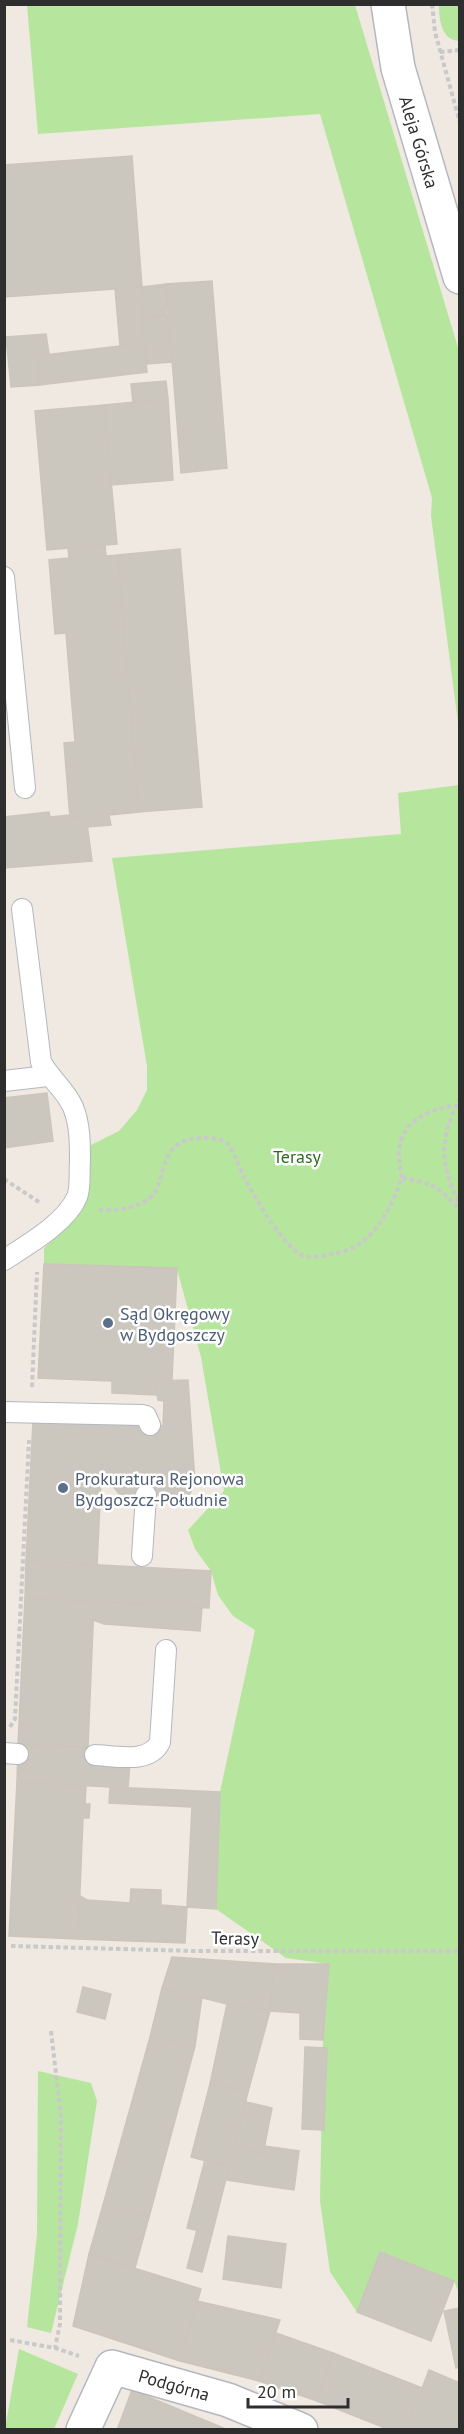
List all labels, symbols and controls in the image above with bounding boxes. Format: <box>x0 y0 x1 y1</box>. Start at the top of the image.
street label: Aleja Górska <box>394 93 444 191</box>
park label: Terasy <box>273 1145 322 1168</box>
place label: Sąd Okręgowy w Bydgoszczy <box>120 1302 230 1346</box>
marker: Sąd Okręgowy w Bydgoszczy <box>101 1316 115 1330</box>
place label: Prokuratura Rejonowa Bydgoszcz-Południe <box>75 1467 244 1511</box>
marker: Prokuratura Rejonowa Bydgoszcz-Południe <box>56 1481 70 1495</box>
street label: Terasy <box>211 1926 260 1950</box>
street label: Podgórna <box>136 2364 212 2406</box>
scale bar <box>248 2371 348 2409</box>
text: 20 m <box>257 2380 296 2403</box>

